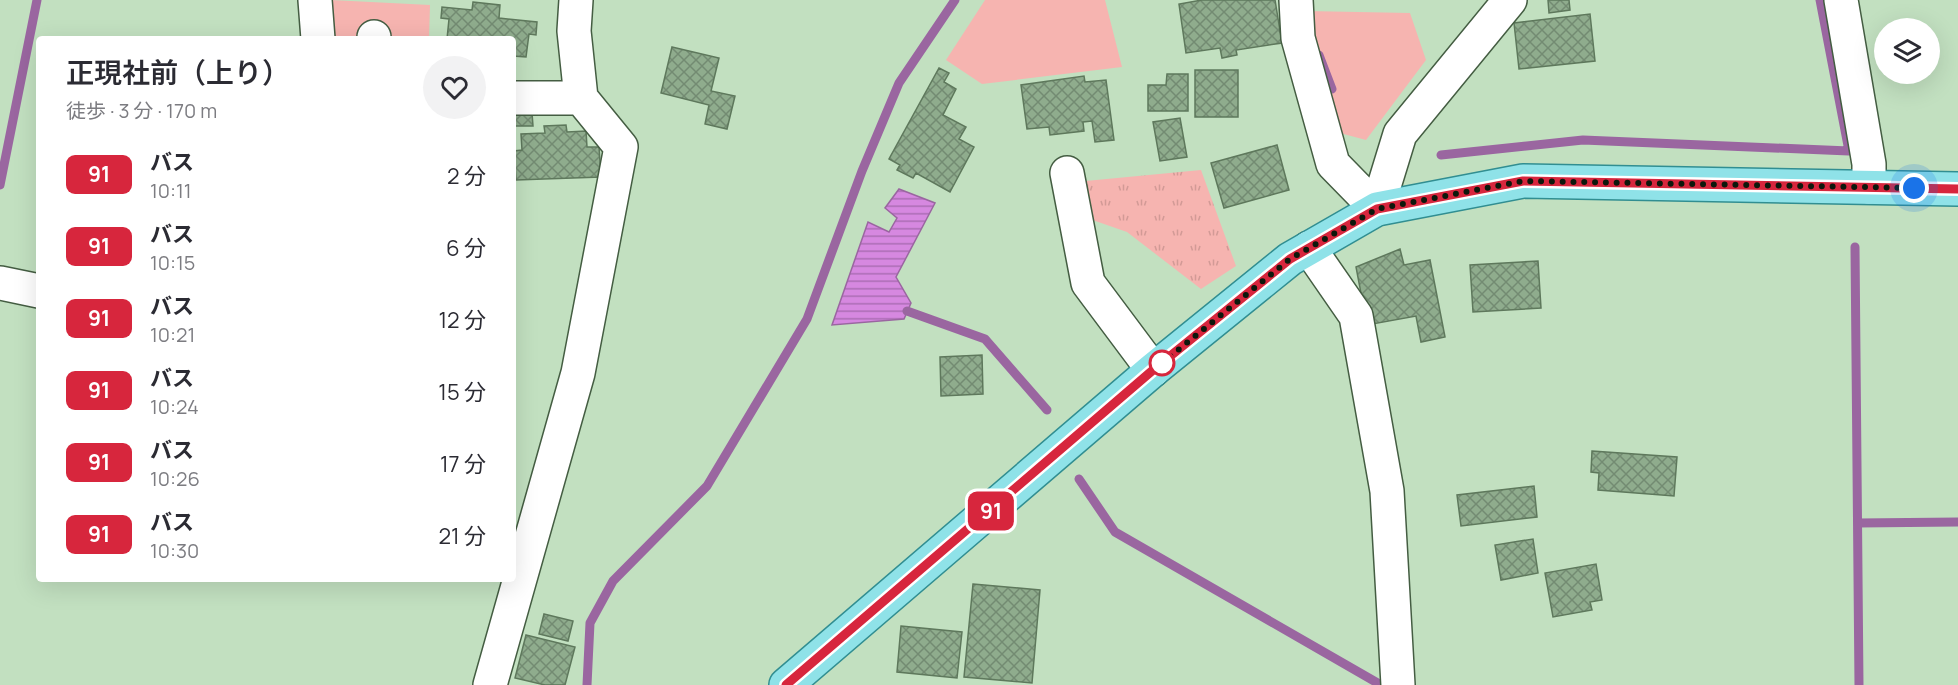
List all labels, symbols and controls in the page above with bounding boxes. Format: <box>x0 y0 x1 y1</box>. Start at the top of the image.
map controls <box>1874 18 1940 84</box>
button: layers <box>1874 18 1940 84</box>
text: 正現社前（上り） <box>66 53 290 91</box>
button: heart <box>423 56 486 119</box>
text: 徒歩 · 3 分 · 170 m <box>66 97 217 124</box>
text: バス <box>150 147 194 177</box>
text: 91 <box>88 160 110 188</box>
text: 2 分 <box>447 161 486 191</box>
your location <box>1899 173 1929 203</box>
text: 10:11 <box>150 177 192 204</box>
text: バス <box>150 219 194 249</box>
text: 91 <box>88 232 110 260</box>
text: 6 分 <box>446 233 486 263</box>
text: 10:15 <box>150 249 195 276</box>
text: バス <box>150 291 194 321</box>
text: 91 <box>88 304 110 332</box>
text: 12 分 <box>438 305 486 335</box>
text: 10:21 <box>150 321 195 348</box>
unlabelled marker <box>1149 350 1175 376</box>
text: バス <box>150 363 194 393</box>
text: 91 <box>88 376 110 404</box>
text: 15 分 <box>438 377 486 407</box>
text: 10:24 <box>150 393 199 420</box>
text: バス <box>150 435 194 465</box>
text: 91 <box>88 448 110 476</box>
text: 17 分 <box>440 449 486 479</box>
text: 10:26 <box>150 465 200 492</box>
line badge: 91 <box>964 492 1018 530</box>
text: 91 <box>980 497 1002 525</box>
text: バス <box>150 507 194 537</box>
text: 91 <box>88 520 110 548</box>
text: 21 分 <box>438 521 486 551</box>
text: 10:30 <box>150 537 199 564</box>

